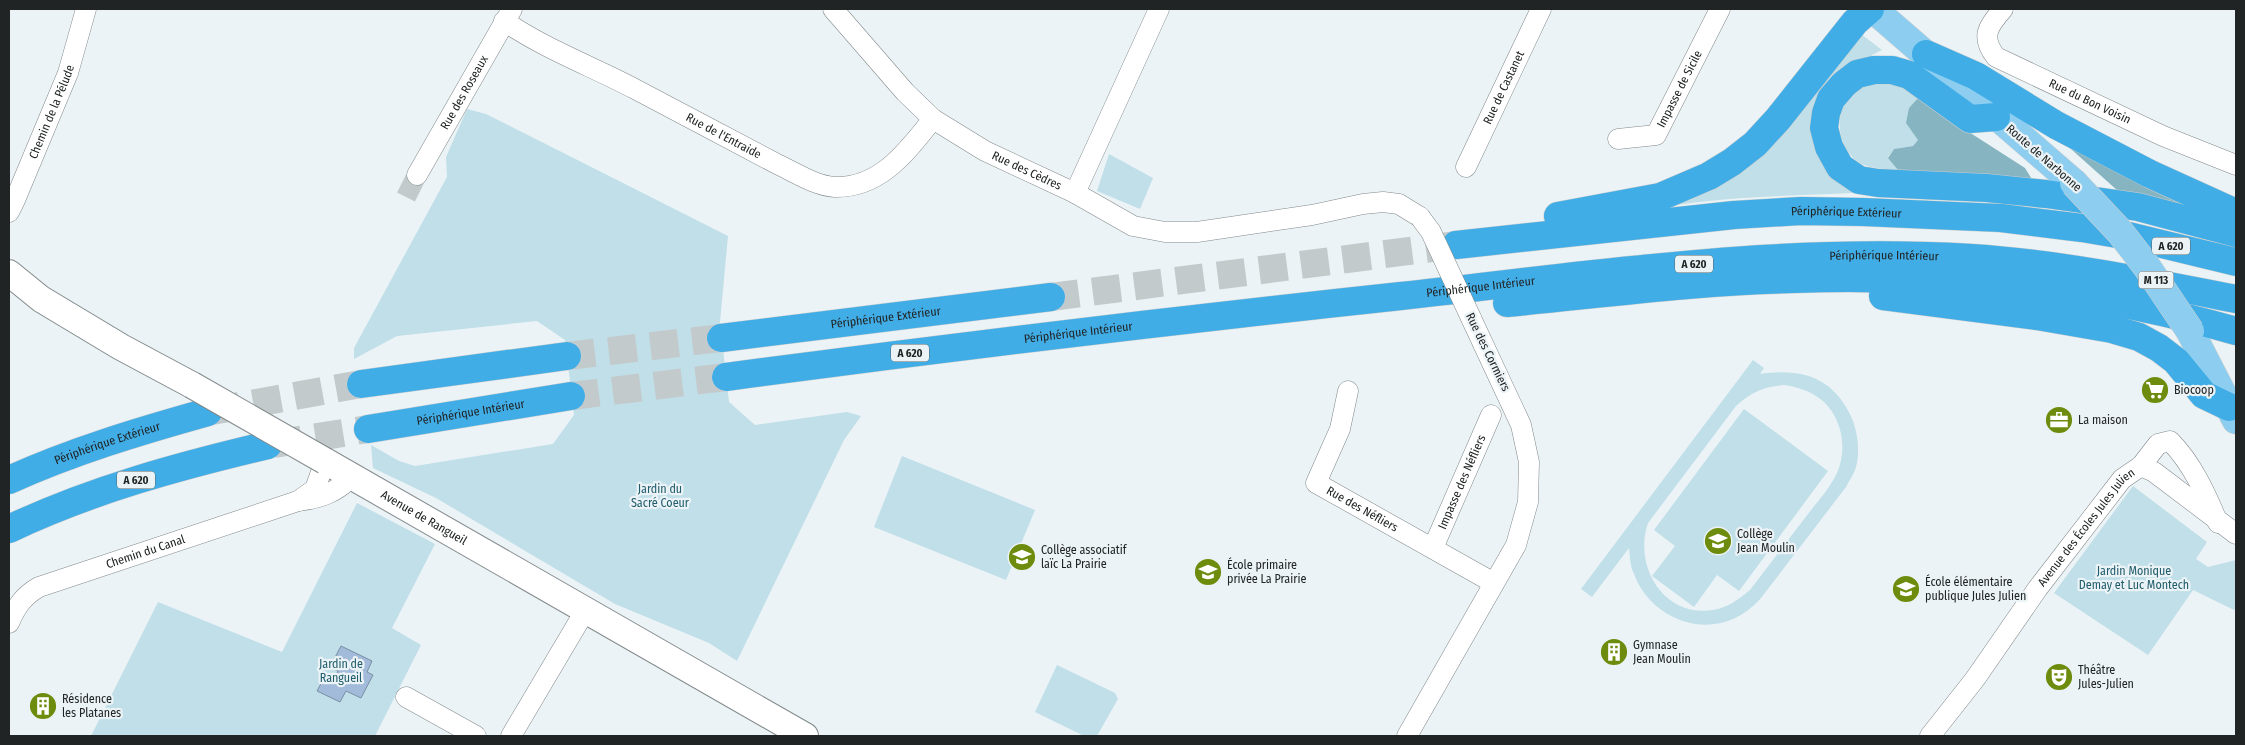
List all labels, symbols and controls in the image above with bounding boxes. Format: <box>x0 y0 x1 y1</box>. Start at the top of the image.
street label: Rue de Castanet <box>1480 48 1527 126</box>
street label: Impasse de Sicile <box>1654 48 1705 130</box>
street label: Rue des Roseaux <box>437 52 491 132</box>
street label: Chemin de la Pélude <box>26 63 77 161</box>
street label: Rue du Bon Voisin <box>2047 76 2133 127</box>
street label: Rue de l'Entraide <box>684 110 764 162</box>
street label: Route de Narbonne <box>2003 121 2085 195</box>
street label: Rue des Cèdres <box>990 148 1064 193</box>
street label: Périphérique Extérieur <box>1791 204 1903 221</box>
road number: A 620 <box>2152 238 2190 255</box>
street label: Périphérique Intérieur <box>1829 248 1940 263</box>
road number: A 620 <box>1675 255 1713 272</box>
road number: M 113 <box>2138 272 2174 288</box>
street label: Périphérique Intérieur <box>1426 273 1536 300</box>
street label: Périphérique Extérieur <box>830 304 942 331</box>
street label: Rue des Cormiers <box>1463 310 1513 394</box>
street label: Périphérique Intérieur <box>1023 319 1134 346</box>
road number: A 620 <box>891 344 929 362</box>
supermarket icon: Biocoop <box>2140 375 2170 405</box>
place label: Biocoop <box>2174 383 2214 397</box>
street label: Périphérique Intérieur <box>416 397 527 428</box>
office icon: La maison <box>2044 405 2074 435</box>
place label: La maison <box>2078 413 2128 427</box>
street label: Périphérique Extérieur <box>52 419 163 467</box>
street label: Impasse des Néfliers <box>1435 433 1489 531</box>
street label: Avenue des Écoles Jules Julien <box>2035 465 2137 589</box>
road number: A 620 <box>117 472 155 488</box>
park label: Jardin du Sacré Coeur <box>631 482 690 510</box>
street label: Rue des Néfliers <box>1324 483 1401 535</box>
street label: Avenue de Rangueil <box>378 488 469 548</box>
school or university icon: Collège Jean Moulin <box>1703 526 1733 556</box>
place label: Collège Jean Moulin <box>1737 527 1795 555</box>
street label: Chemin du Canal <box>104 532 187 571</box>
school or university icon: Collège associatif laïc La Prairie <box>1007 542 1037 572</box>
place label: Collège associatif laïc La Prairie <box>1041 543 1128 571</box>
school or university icon: École primaire privée La Prairie <box>1193 557 1223 587</box>
place label: École primaire privée La Prairie <box>1227 557 1306 586</box>
park label: Jardin Monique Demay et Luc Montech <box>2079 564 2189 592</box>
school or university icon: École élémentaire publique Jules Julien <box>1891 574 1921 604</box>
place label: École élémentaire publique Jules Julien <box>1925 574 2026 603</box>
building icon: Gymnase Jean Moulin <box>1599 637 1629 667</box>
place label: Gymnase Jean Moulin <box>1633 638 1691 666</box>
park label: Jardin de Rangueil <box>319 657 363 685</box>
theatre icon: Théâtre Jules-Julien <box>2044 662 2074 692</box>
place label: Théâtre Jules-Julien <box>2078 663 2134 691</box>
building icon: Résidence les Platanes <box>28 691 58 721</box>
place label: Résidence les Platanes <box>62 692 121 720</box>

